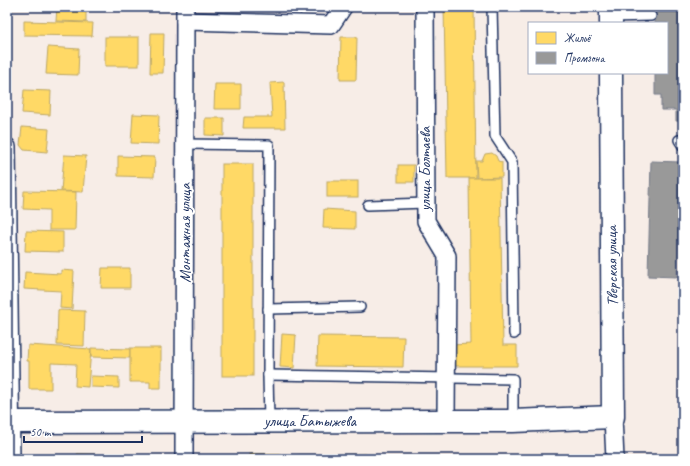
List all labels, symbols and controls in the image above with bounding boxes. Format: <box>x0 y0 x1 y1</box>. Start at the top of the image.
legend <box>528 22 668 74</box>
text: Жильё <box>564 30 592 46</box>
text: Промзона <box>564 50 606 66</box>
street label: улица Болтаева <box>415 126 435 212</box>
street label: Монтажная улица <box>175 182 195 283</box>
street label: Тверская улица <box>601 224 623 307</box>
street label: улица Батыжева <box>263 411 358 431</box>
scale bar <box>24 418 142 444</box>
text: 50 m <box>30 424 52 440</box>

